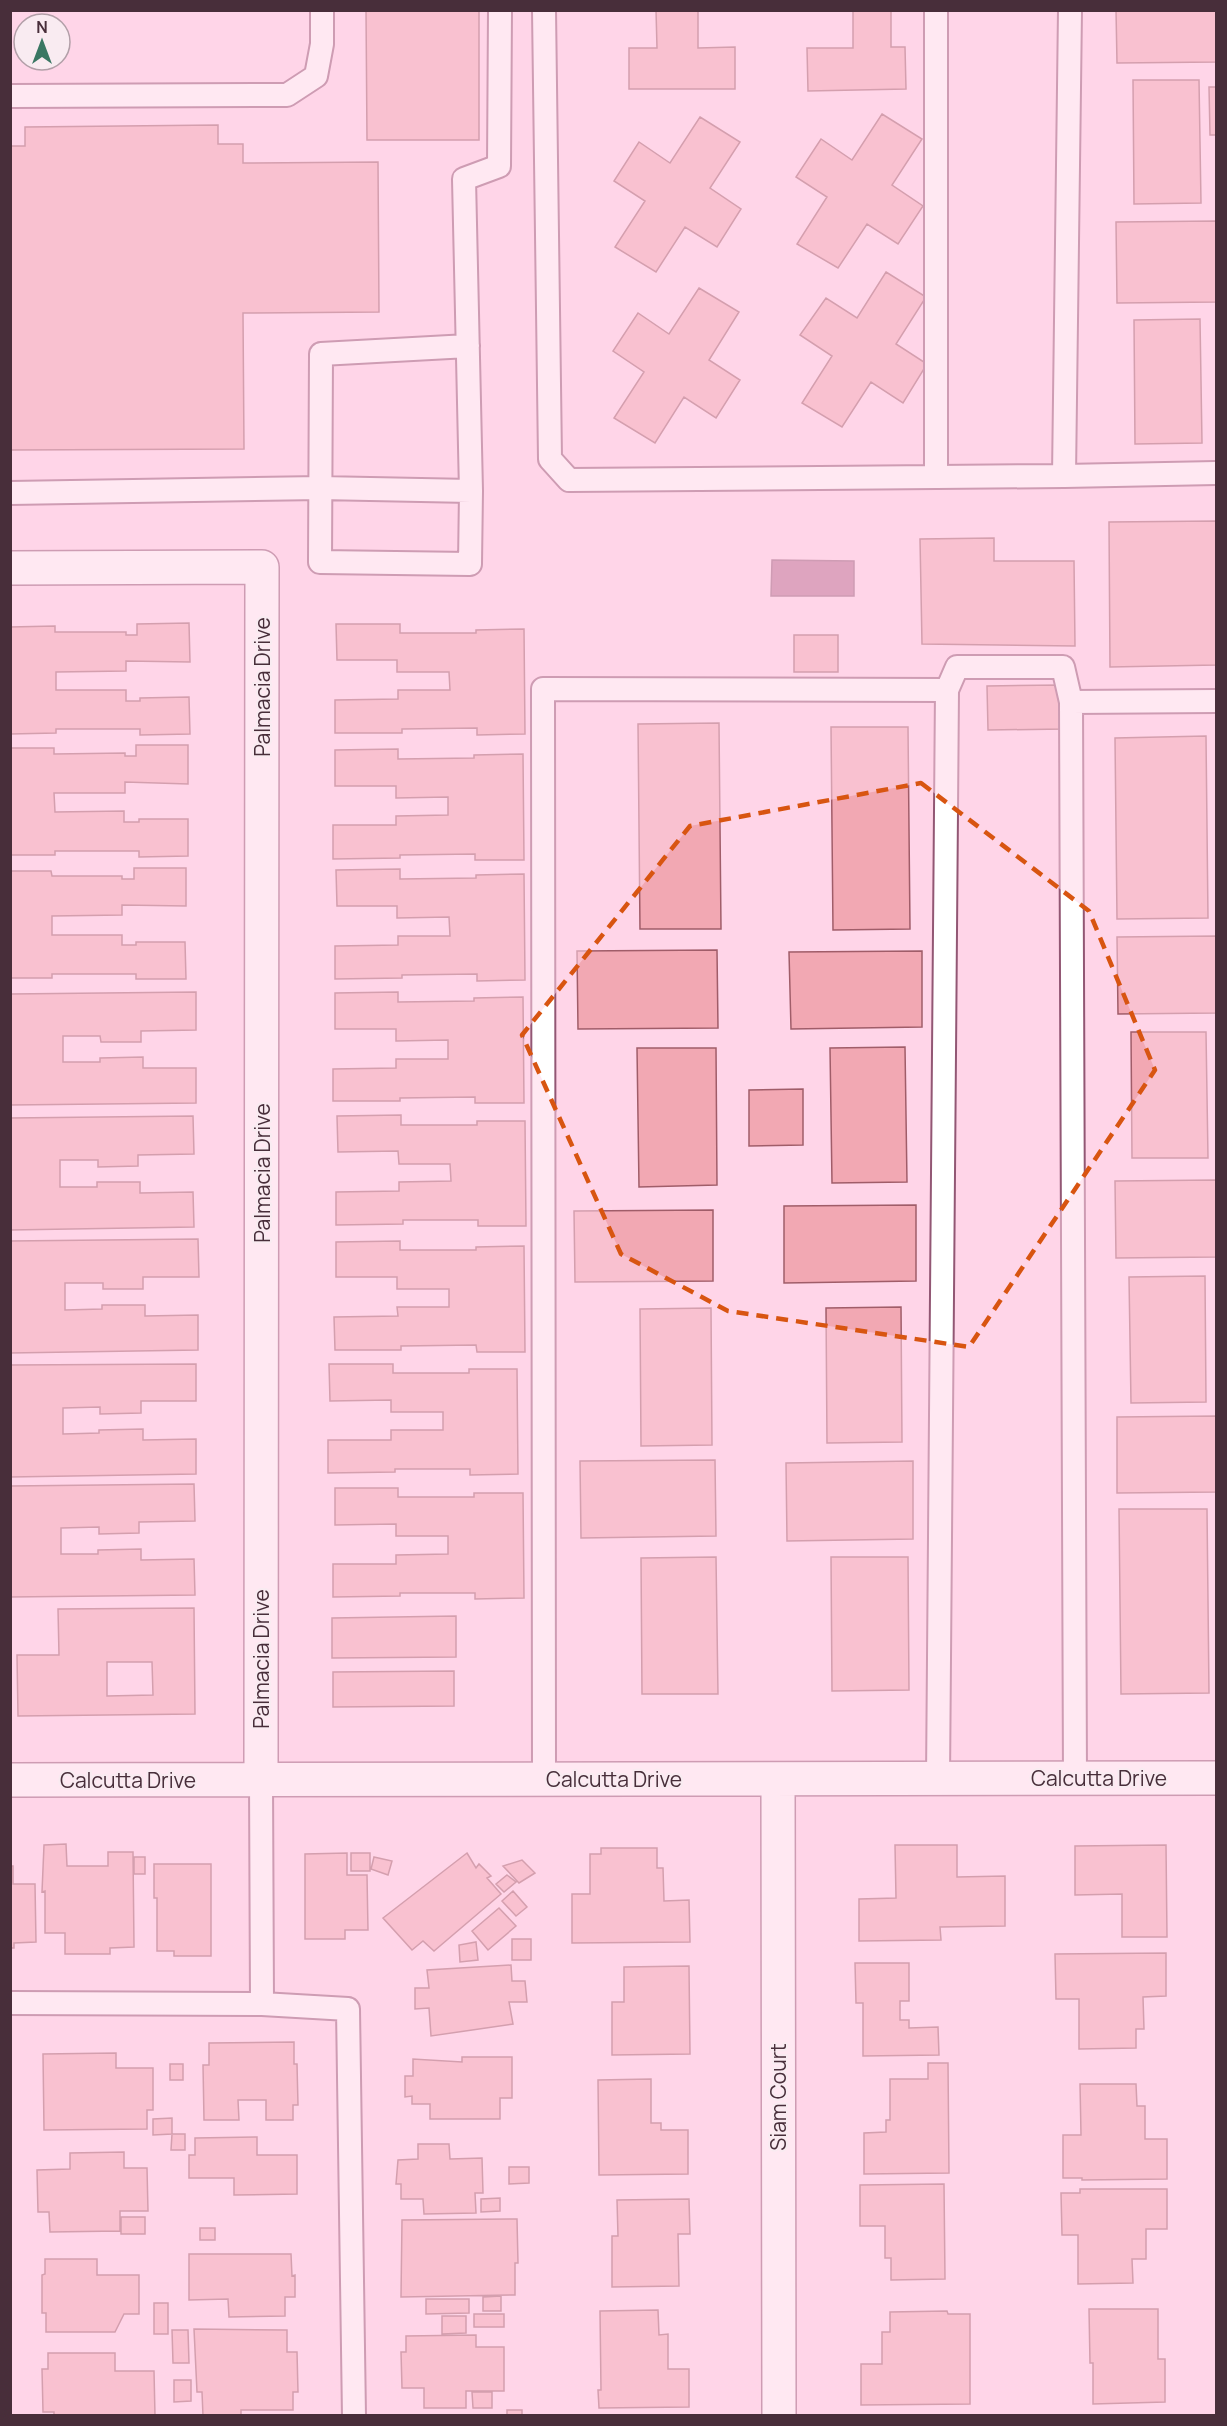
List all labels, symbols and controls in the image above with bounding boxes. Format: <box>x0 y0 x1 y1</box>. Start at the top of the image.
north arrow <box>12 12 72 72</box>
text: N <box>36 16 48 38</box>
street label: Palmacia Drive <box>248 617 276 757</box>
street label: Palmacia Drive <box>248 1103 276 1243</box>
street label: Palmacia Drive <box>247 1589 275 1729</box>
street label: Calcutta Drive <box>1031 1764 1167 1792</box>
street label: Calcutta Drive <box>546 1765 682 1793</box>
street label: Calcutta Drive <box>60 1766 196 1794</box>
street label: Siam Court <box>764 2043 792 2151</box>

